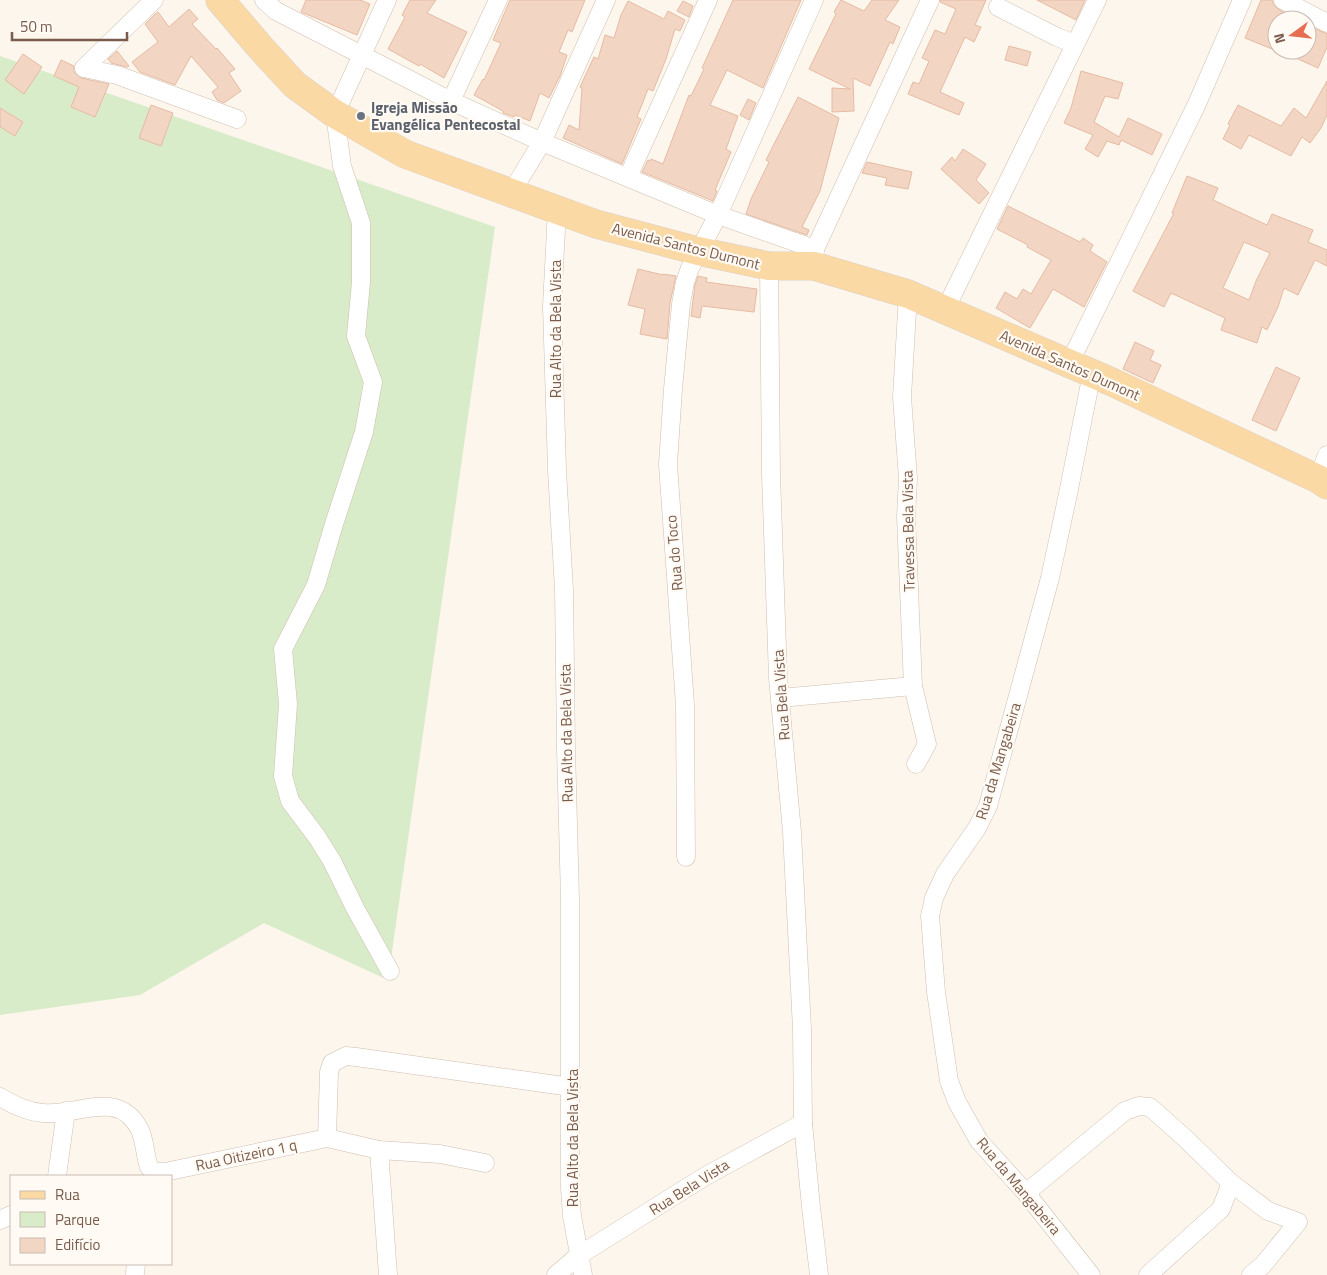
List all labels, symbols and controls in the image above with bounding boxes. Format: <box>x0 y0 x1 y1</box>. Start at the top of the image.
scale bar <box>12 10 128 42</box>
north arrow <box>1267 10 1317 60</box>
text: 50 m <box>20 15 53 38</box>
text: N <box>1268 31 1290 46</box>
place label: Igreja Missão Evangélica Pentecostal <box>371 96 521 136</box>
marker: Igreja Missão Evangélica Pentecostal <box>355 110 367 122</box>
street label: Avenida Santos Dumont <box>610 216 763 276</box>
street label: Rua Alto da Bela Vista <box>544 259 567 398</box>
street label: Avenida Santos Dumont <box>996 324 1145 407</box>
street label: Travessa Bela Vista <box>895 470 921 592</box>
street label: Rua do Toco <box>659 514 689 592</box>
street label: Rua Bela Vista <box>766 648 796 741</box>
street label: Rua Alto da Bela Vista <box>553 663 579 802</box>
street label: Rua da Mangabeira <box>969 699 1027 822</box>
street label: Rua Alto da Bela Vista <box>561 1068 584 1207</box>
street label: Rua da Mangabeira <box>971 1132 1067 1240</box>
street label: Rua Oitizeiro 1 q <box>193 1133 299 1177</box>
street label: Rua Bela Vista <box>644 1153 734 1221</box>
legend <box>10 1175 172 1265</box>
text: Rua <box>55 1183 80 1206</box>
text: Parque <box>55 1208 100 1231</box>
text: Edifício <box>55 1233 100 1256</box>

